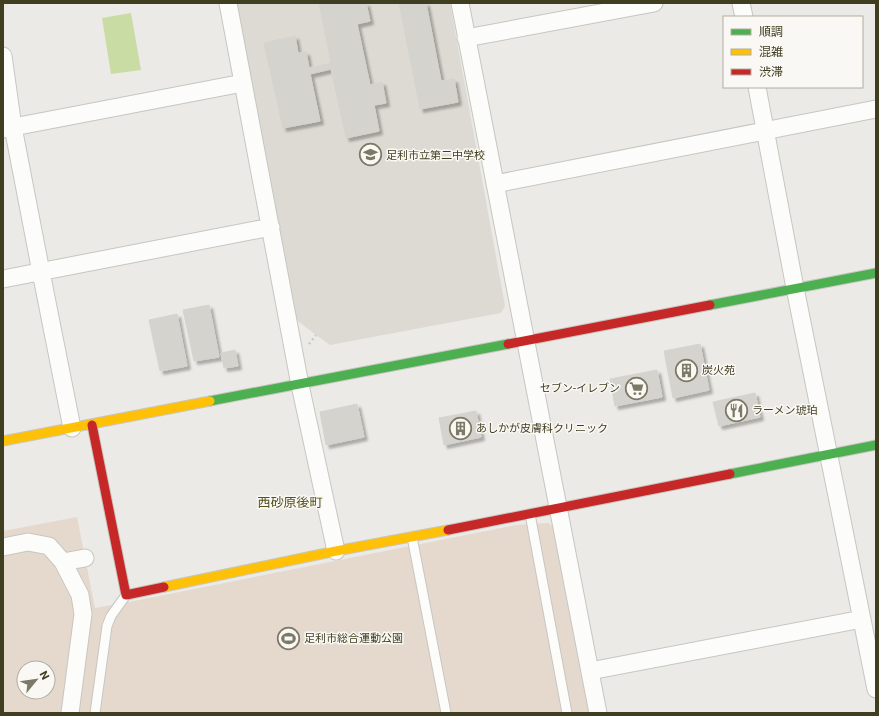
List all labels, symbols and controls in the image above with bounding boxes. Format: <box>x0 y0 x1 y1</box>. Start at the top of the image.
legend <box>723 16 863 88</box>
text: 順調 <box>759 25 783 39</box>
text: 混雑 <box>759 45 783 59</box>
text: 渋滞 <box>759 65 783 79</box>
school or university icon: 足利市立第二中学校 <box>358 142 384 168</box>
place label: 足利市立第二中学校 <box>386 149 485 162</box>
building icon: 炭火苑 <box>674 357 700 383</box>
place label: 炭火苑 <box>702 364 735 377</box>
supermarket icon: セブン-イレブン <box>623 375 649 401</box>
place label: セブン-イレブン <box>540 382 620 395</box>
restaurant icon: ラーメン琥珀 <box>724 397 750 423</box>
place label: ラーメン琥珀 <box>752 404 818 417</box>
building icon: あしかが皮膚科クリニック <box>447 415 473 441</box>
place label: あしかが皮膚科クリニック <box>476 422 608 435</box>
district label: 西砂原後町 <box>257 495 323 510</box>
sports icon: 足利市総合運動公園 <box>276 625 302 651</box>
place label: 足利市総合運動公園 <box>304 632 403 645</box>
north arrow <box>16 660 56 700</box>
text: N <box>37 669 52 682</box>

